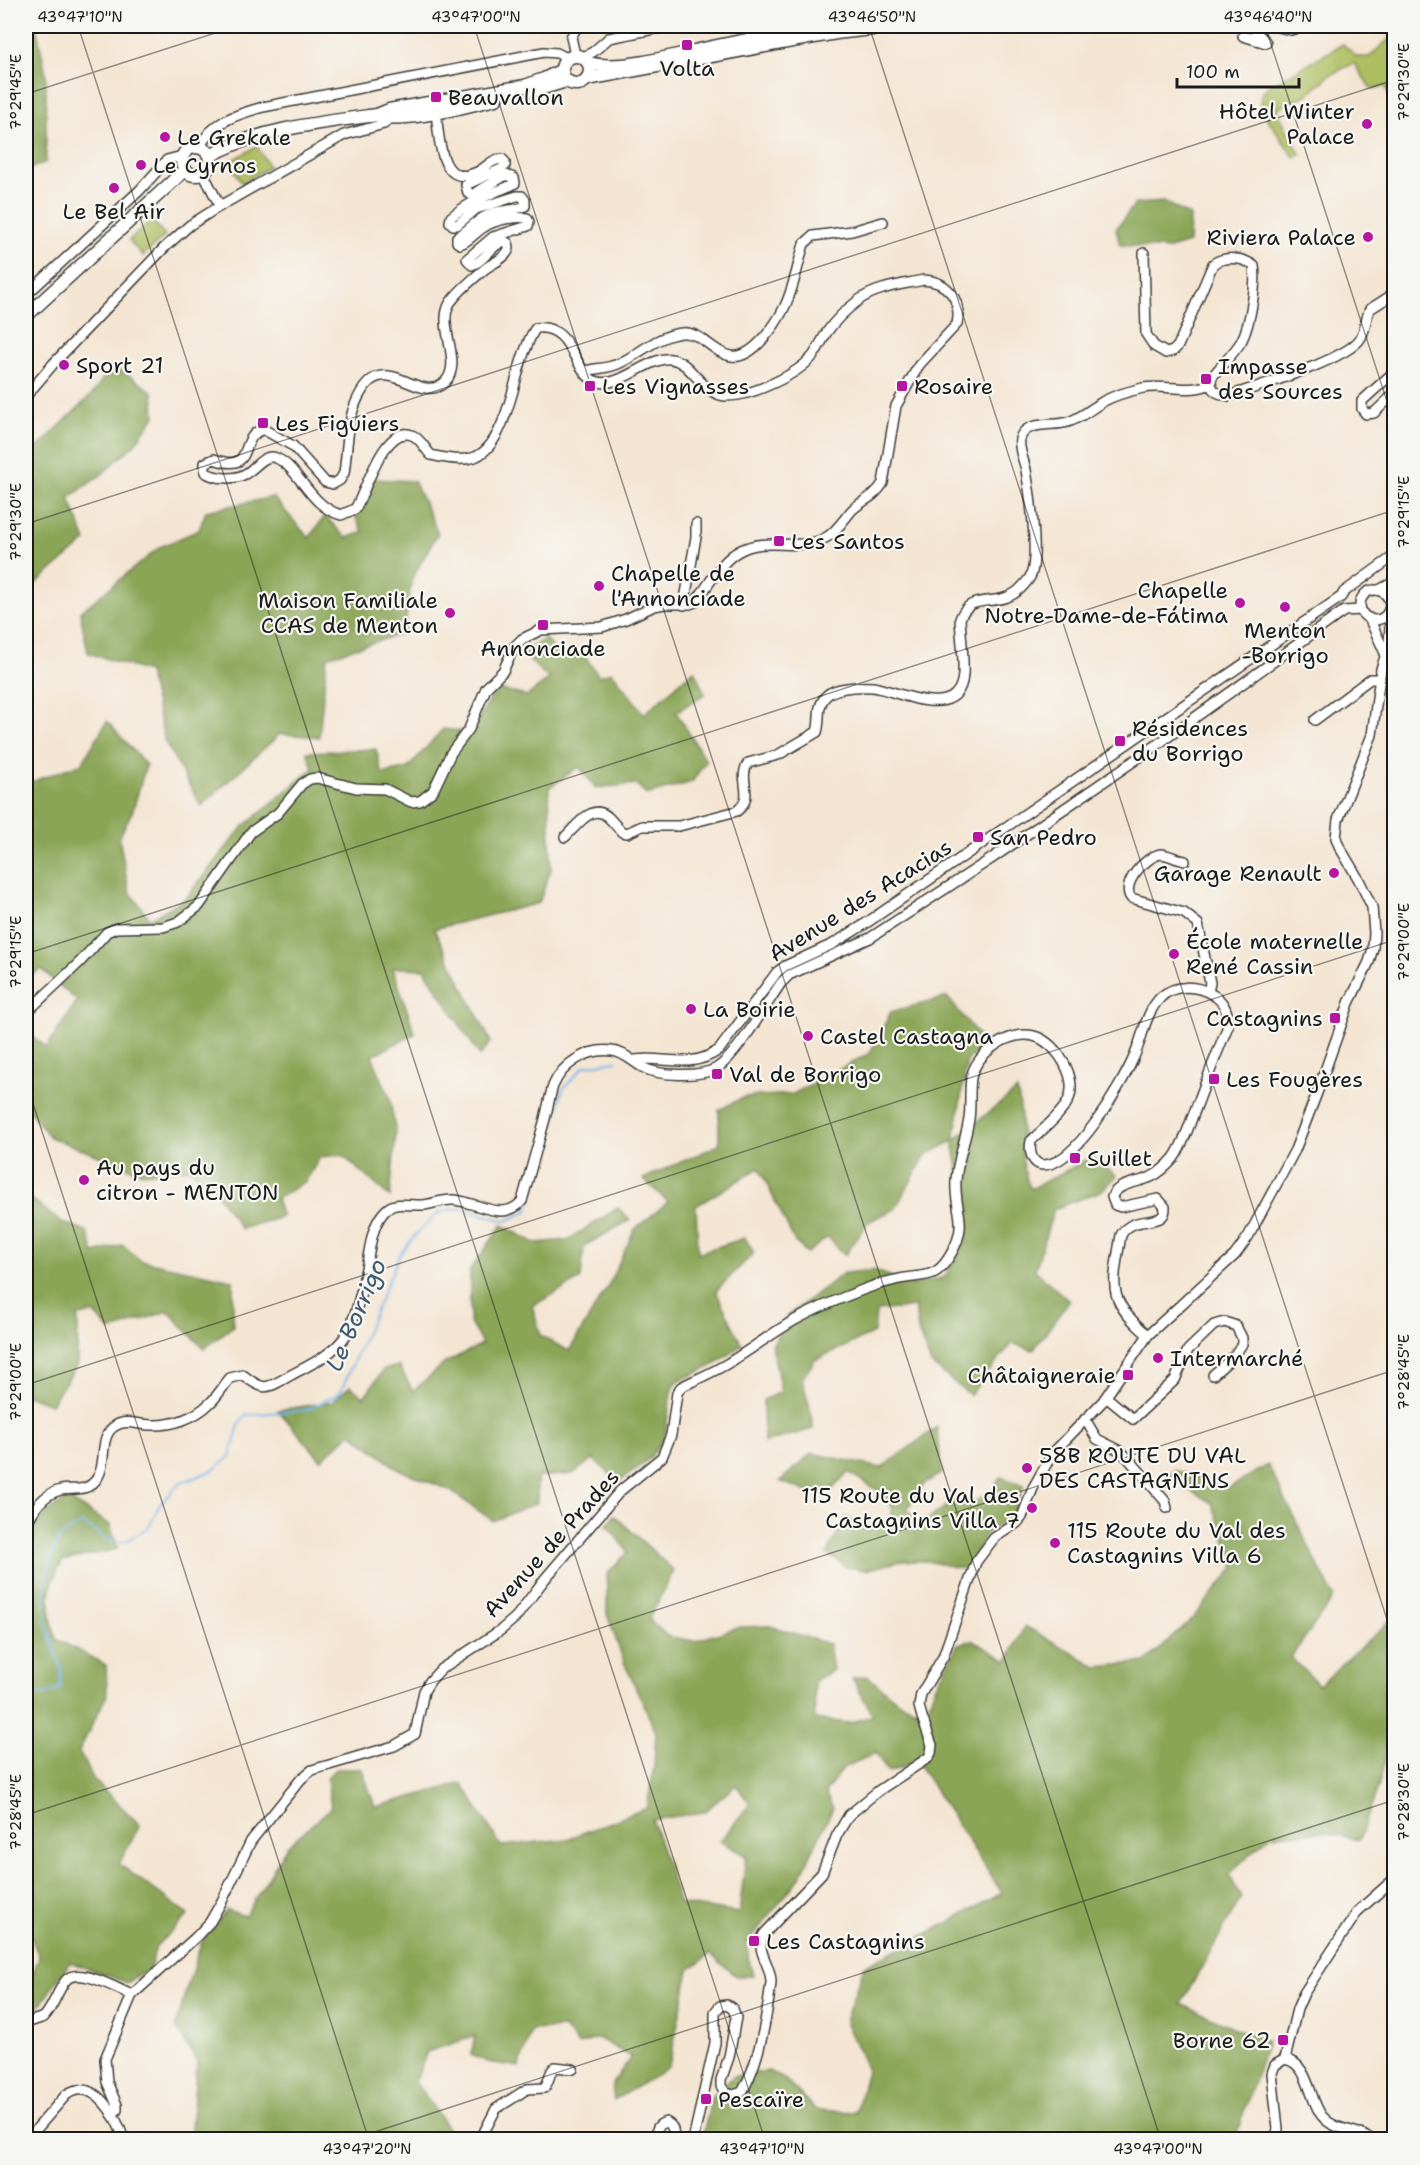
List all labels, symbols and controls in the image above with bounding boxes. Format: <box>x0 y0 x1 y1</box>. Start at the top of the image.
text: 43°47'10"N <box>37 7 123 27</box>
text: 43°47'00"N <box>431 7 521 27</box>
text: 43°46'50"N <box>828 7 916 27</box>
text: 43°46'40"N <box>1223 7 1313 27</box>
marker: Volta <box>680 38 694 52</box>
text: 7°29'30"E <box>1394 43 1414 121</box>
scale bar <box>1177 51 1298 89</box>
text: 7°29'45"E <box>6 54 26 130</box>
place label: Volta <box>659 54 715 83</box>
text: 100 m <box>1186 60 1240 84</box>
place label: Beauvallon <box>448 83 564 112</box>
marker: Beauvallon <box>429 90 443 104</box>
place label: Hôtel Winter Palace <box>1219 97 1355 151</box>
marker: Hôtel Winter Palace <box>1360 117 1374 131</box>
place label: Le Grekale <box>177 123 291 152</box>
marker: Le Grekale <box>158 130 172 144</box>
place label: Le Cyrnos <box>153 151 257 180</box>
marker: Le Cyrnos <box>134 158 148 172</box>
marker: Le Bel Air <box>107 181 121 195</box>
place label: Le Bel Air <box>63 197 165 226</box>
place label: Riviera Palace <box>1207 223 1356 252</box>
marker: Riviera Palace <box>1361 230 1375 244</box>
place label: Sport 21 <box>76 351 164 380</box>
place label: Impasse des Sources <box>1218 352 1343 406</box>
marker: Sport 21 <box>57 358 71 372</box>
place label: Les Vignasses <box>602 372 749 401</box>
place label: Rosaire <box>914 372 993 401</box>
marker: Impasse des Sources <box>1199 372 1213 386</box>
marker: Les Vignasses <box>583 379 597 393</box>
marker: Rosaire <box>895 379 909 393</box>
place label: Les Figuiers <box>275 409 399 438</box>
marker: Les Figuiers <box>256 416 270 430</box>
text: 7°29'15"E <box>1394 476 1414 548</box>
text: 7°29'30"E <box>6 483 26 561</box>
place label: Les Santos <box>791 527 905 556</box>
marker: Les Santos <box>772 534 786 548</box>
place label: Chapelle de l'Annonciade <box>611 559 746 613</box>
place label: Chapelle Notre-Dame-de-Fátima <box>984 576 1228 630</box>
marker: Chapelle de l'Annonciade <box>592 579 606 593</box>
place label: Maison Familiale CCAS de Menton <box>258 586 438 640</box>
marker: Chapelle Notre-Dame-de-Fátima <box>1233 596 1247 610</box>
marker: Menton -Borrigo <box>1278 600 1292 614</box>
marker: Maison Familiale CCAS de Menton <box>443 606 457 620</box>
place label: Menton -Borrigo <box>1241 616 1329 670</box>
marker: Annonciade <box>536 618 550 632</box>
place label: Annonciade <box>480 634 606 663</box>
place label: Résidences du Borrigo <box>1132 714 1248 768</box>
marker: Résidences du Borrigo <box>1113 734 1127 748</box>
place label: San Pedro <box>990 823 1097 852</box>
marker: San Pedro <box>971 830 985 844</box>
street label: Avenue des Acacias <box>763 832 957 969</box>
place label: Garage Renault <box>1154 859 1322 888</box>
marker: Garage Renault <box>1327 866 1341 880</box>
text: 7°29'00"E <box>1394 903 1414 981</box>
text: 7°29'15"E <box>6 916 26 988</box>
place label: École maternelle René Cassin <box>1186 927 1364 981</box>
marker: École maternelle René Cassin <box>1167 947 1181 961</box>
place label: La Boirie <box>703 995 796 1024</box>
marker: La Boirie <box>684 1002 698 1016</box>
place label: Castagnins <box>1206 1004 1323 1033</box>
marker: Castagnins <box>1328 1011 1342 1025</box>
place label: Castel Castagna <box>820 1022 993 1051</box>
marker: Castel Castagna <box>801 1029 815 1043</box>
place label: Val de Borrigo <box>729 1060 881 1089</box>
place label: Les Fougères <box>1226 1065 1363 1094</box>
marker: Val de Borrigo <box>710 1067 724 1081</box>
marker: Les Fougères <box>1207 1072 1221 1086</box>
place label: Suillet <box>1087 1144 1152 1173</box>
marker: Suillet <box>1068 1151 1082 1165</box>
place label: Au pays du citron - MENTON <box>96 1153 279 1207</box>
marker: Au pays du citron - MENTON <box>77 1173 91 1187</box>
water label: Le Borrigo <box>318 1254 394 1376</box>
text: 7°28'45"E <box>1394 1334 1414 1410</box>
text: 7°29'00"E <box>6 1343 26 1421</box>
place label: Intermarché <box>1170 1344 1304 1373</box>
marker: Intermarché <box>1151 1351 1165 1365</box>
place label: Châtaigneraie <box>968 1361 1116 1390</box>
marker: Châtaigneraie <box>1121 1368 1135 1382</box>
place label: 58B ROUTE DU VAL DES CASTAGNINS <box>1039 1441 1246 1495</box>
marker: 58B ROUTE DU VAL DES CASTAGNINS <box>1020 1461 1034 1475</box>
street label: Avenue de Prades <box>477 1463 626 1624</box>
place label: 115 Route du Val des Castagnins Villa 7 <box>801 1481 1020 1535</box>
marker: 115 Route du Val des Castagnins Villa 7 <box>1025 1501 1039 1515</box>
place label: 115 Route du Val des Castagnins Villa 6 <box>1067 1516 1286 1570</box>
marker: 115 Route du Val des Castagnins Villa 6 <box>1048 1536 1062 1550</box>
text: 7°28'30"E <box>1394 1763 1414 1841</box>
text: 7°28'45"E <box>6 1774 26 1850</box>
place label: Les Castagnins <box>766 1927 925 1956</box>
marker: Les Castagnins <box>747 1934 761 1948</box>
place label: Borne 62 <box>1173 2026 1271 2055</box>
marker: Borne 62 <box>1276 2033 1290 2047</box>
place label: Pescaïre <box>718 2085 804 2114</box>
marker: Pescaïre <box>699 2092 713 2106</box>
text: 43°47'20"N <box>322 2139 412 2159</box>
text: 43°47'10"N <box>719 2139 805 2159</box>
text: 43°47'00"N <box>1113 2139 1203 2159</box>

